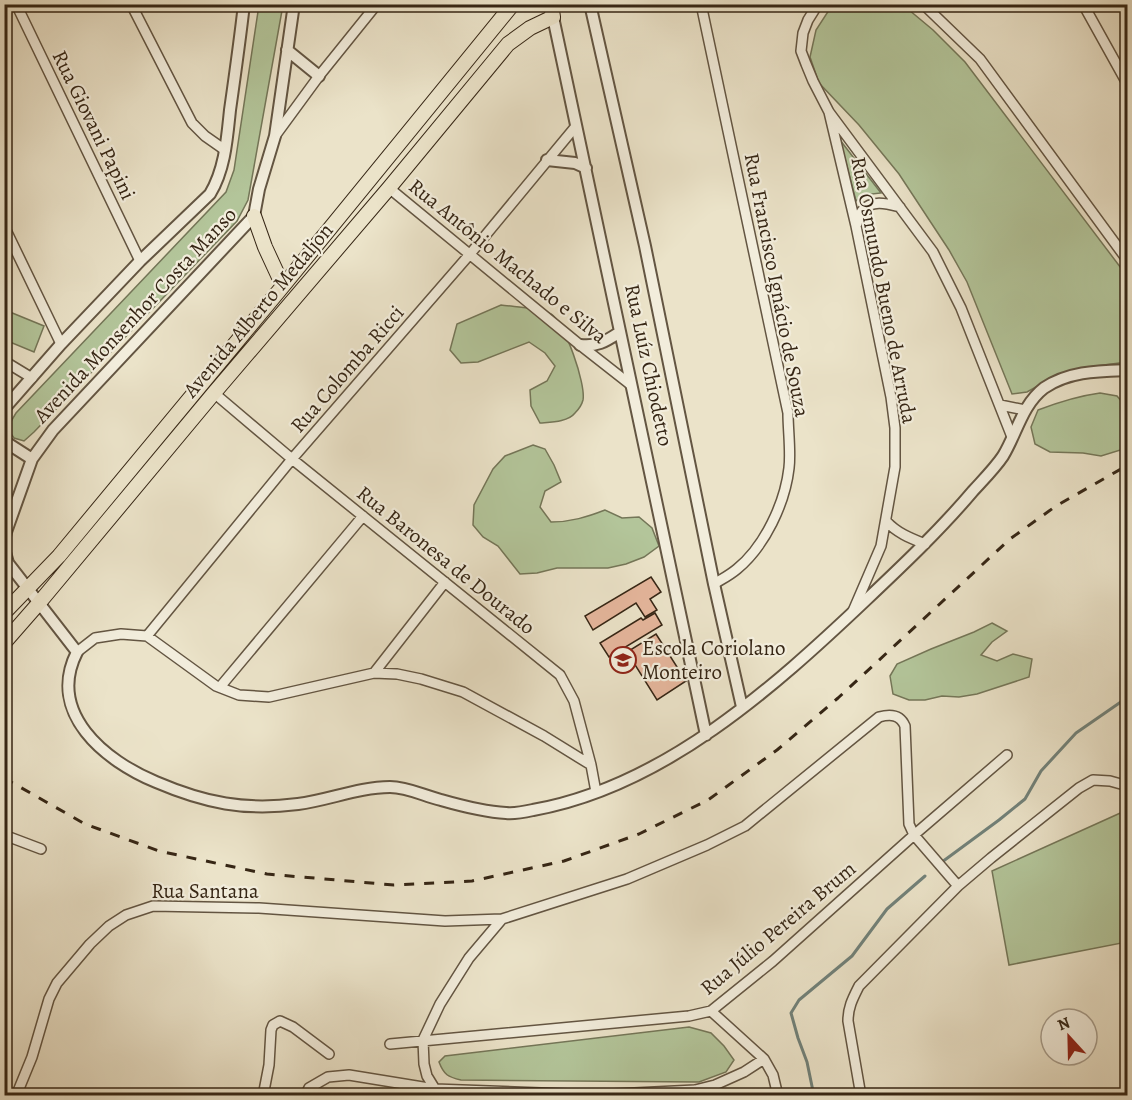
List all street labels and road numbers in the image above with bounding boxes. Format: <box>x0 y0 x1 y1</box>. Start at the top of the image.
street label: Rua Giovani Papini <box>46 46 142 204</box>
street label: Rua Francisco Ignácio de Souza <box>738 150 816 420</box>
street label: Rua Osmundo Bueno de Arruda <box>844 154 924 426</box>
street label: Rua Antônio Machado e Silva <box>403 172 613 350</box>
street label: Avenida Monsenhor Costa Manso <box>27 201 243 430</box>
street label: Avenida Alberto Medaljon <box>176 217 339 404</box>
street label: Rua Luíz Chiodetto <box>618 281 680 449</box>
street label: Rua Colomba Ricci <box>284 299 410 439</box>
street label: Rua Baronesa de Dourado <box>351 479 541 641</box>
street label: Rua Júlio Pereira Brum <box>694 855 862 1001</box>
street label: Rua Santana <box>151 877 259 905</box>

